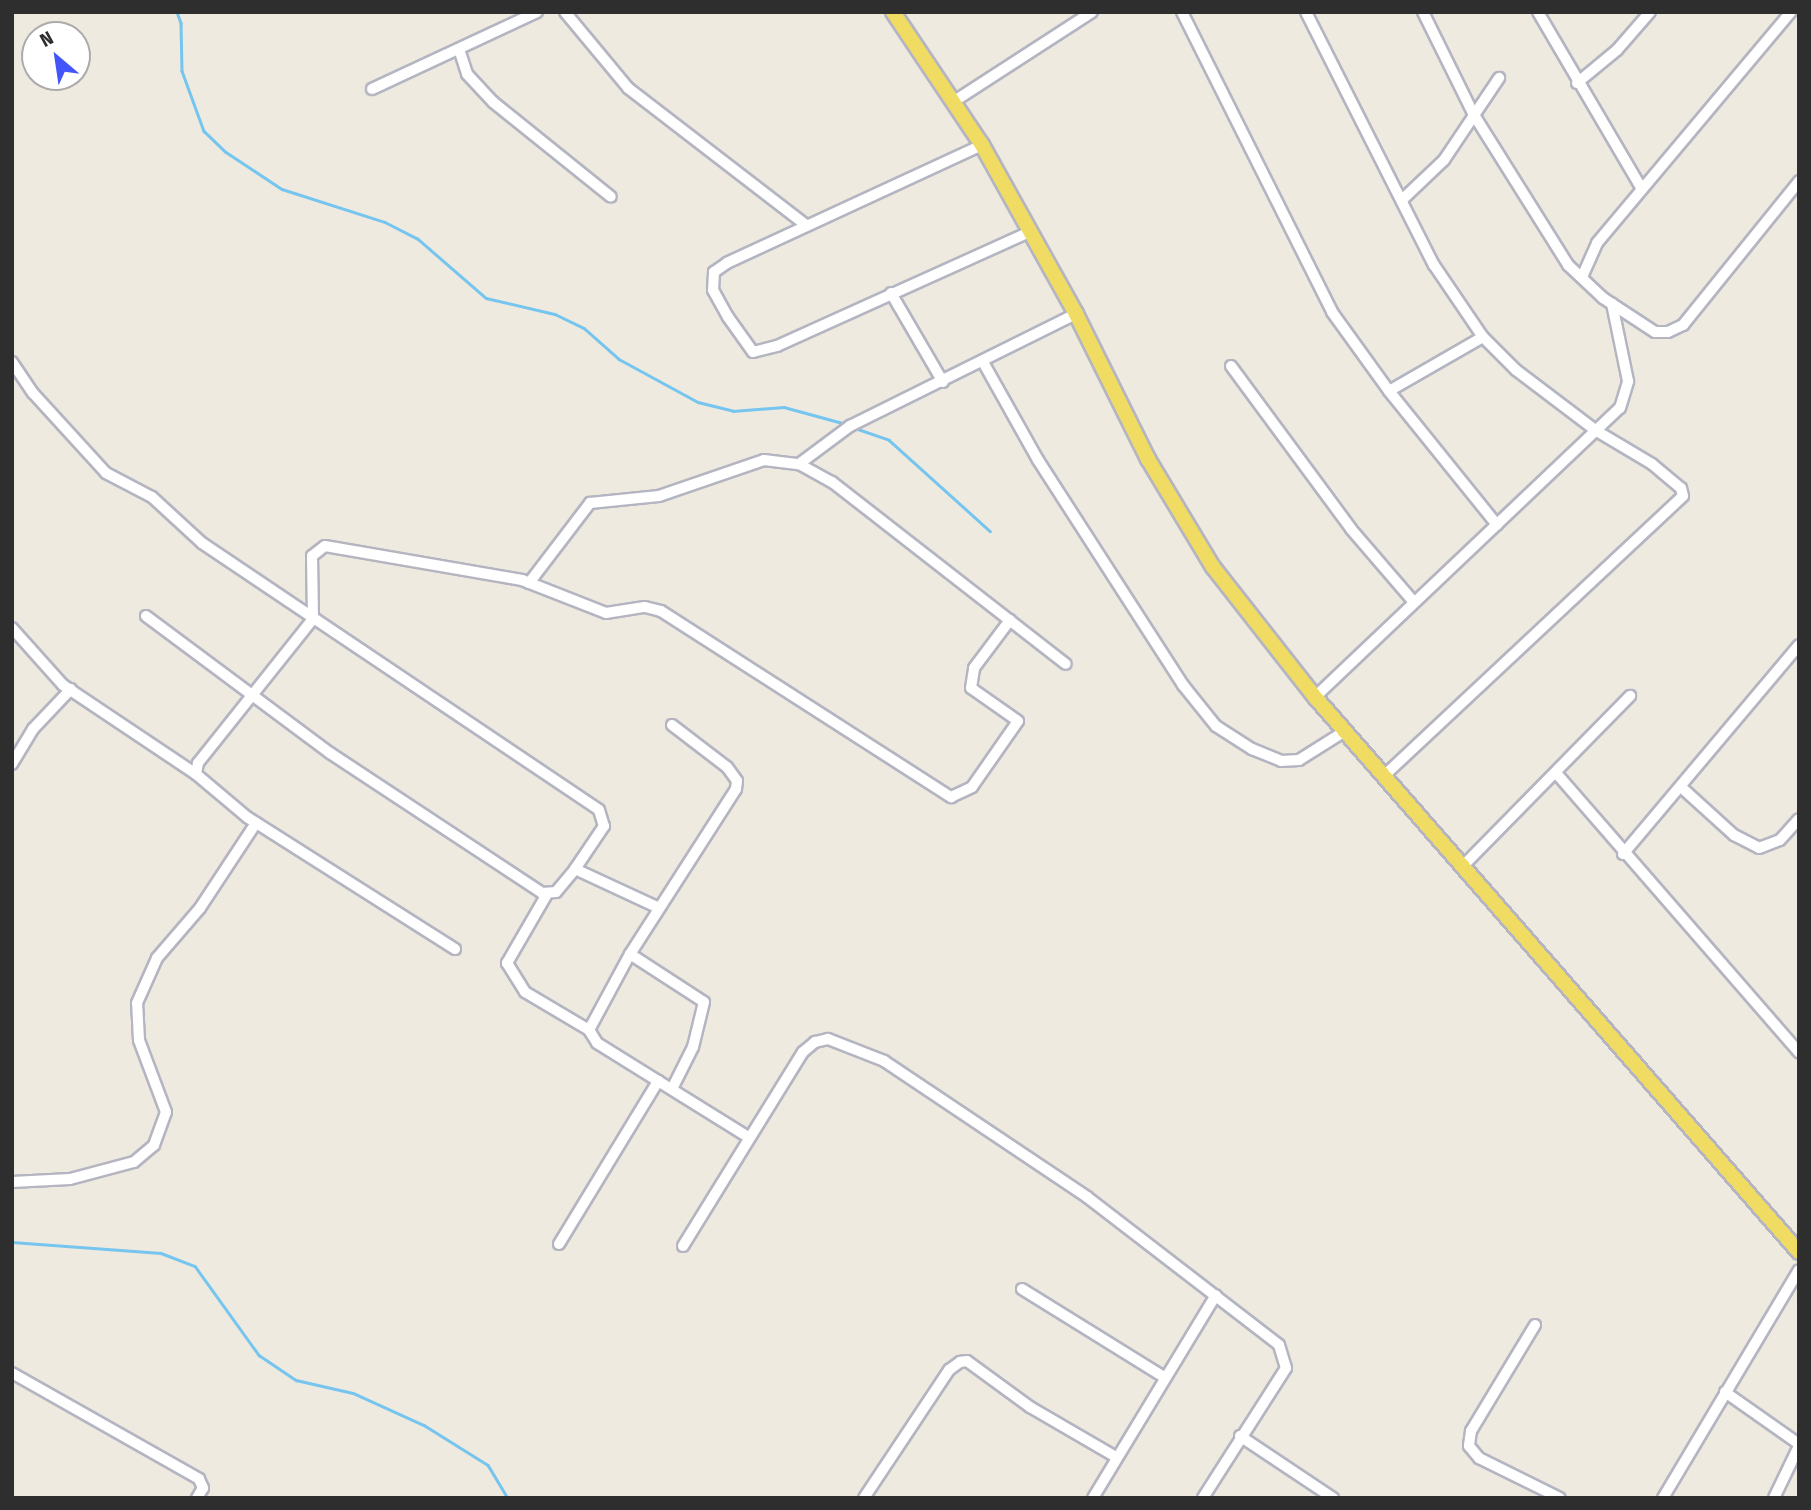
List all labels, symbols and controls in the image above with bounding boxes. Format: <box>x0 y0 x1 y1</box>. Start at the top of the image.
north arrow <box>21 21 91 91</box>
text: N <box>36 26 57 52</box>

